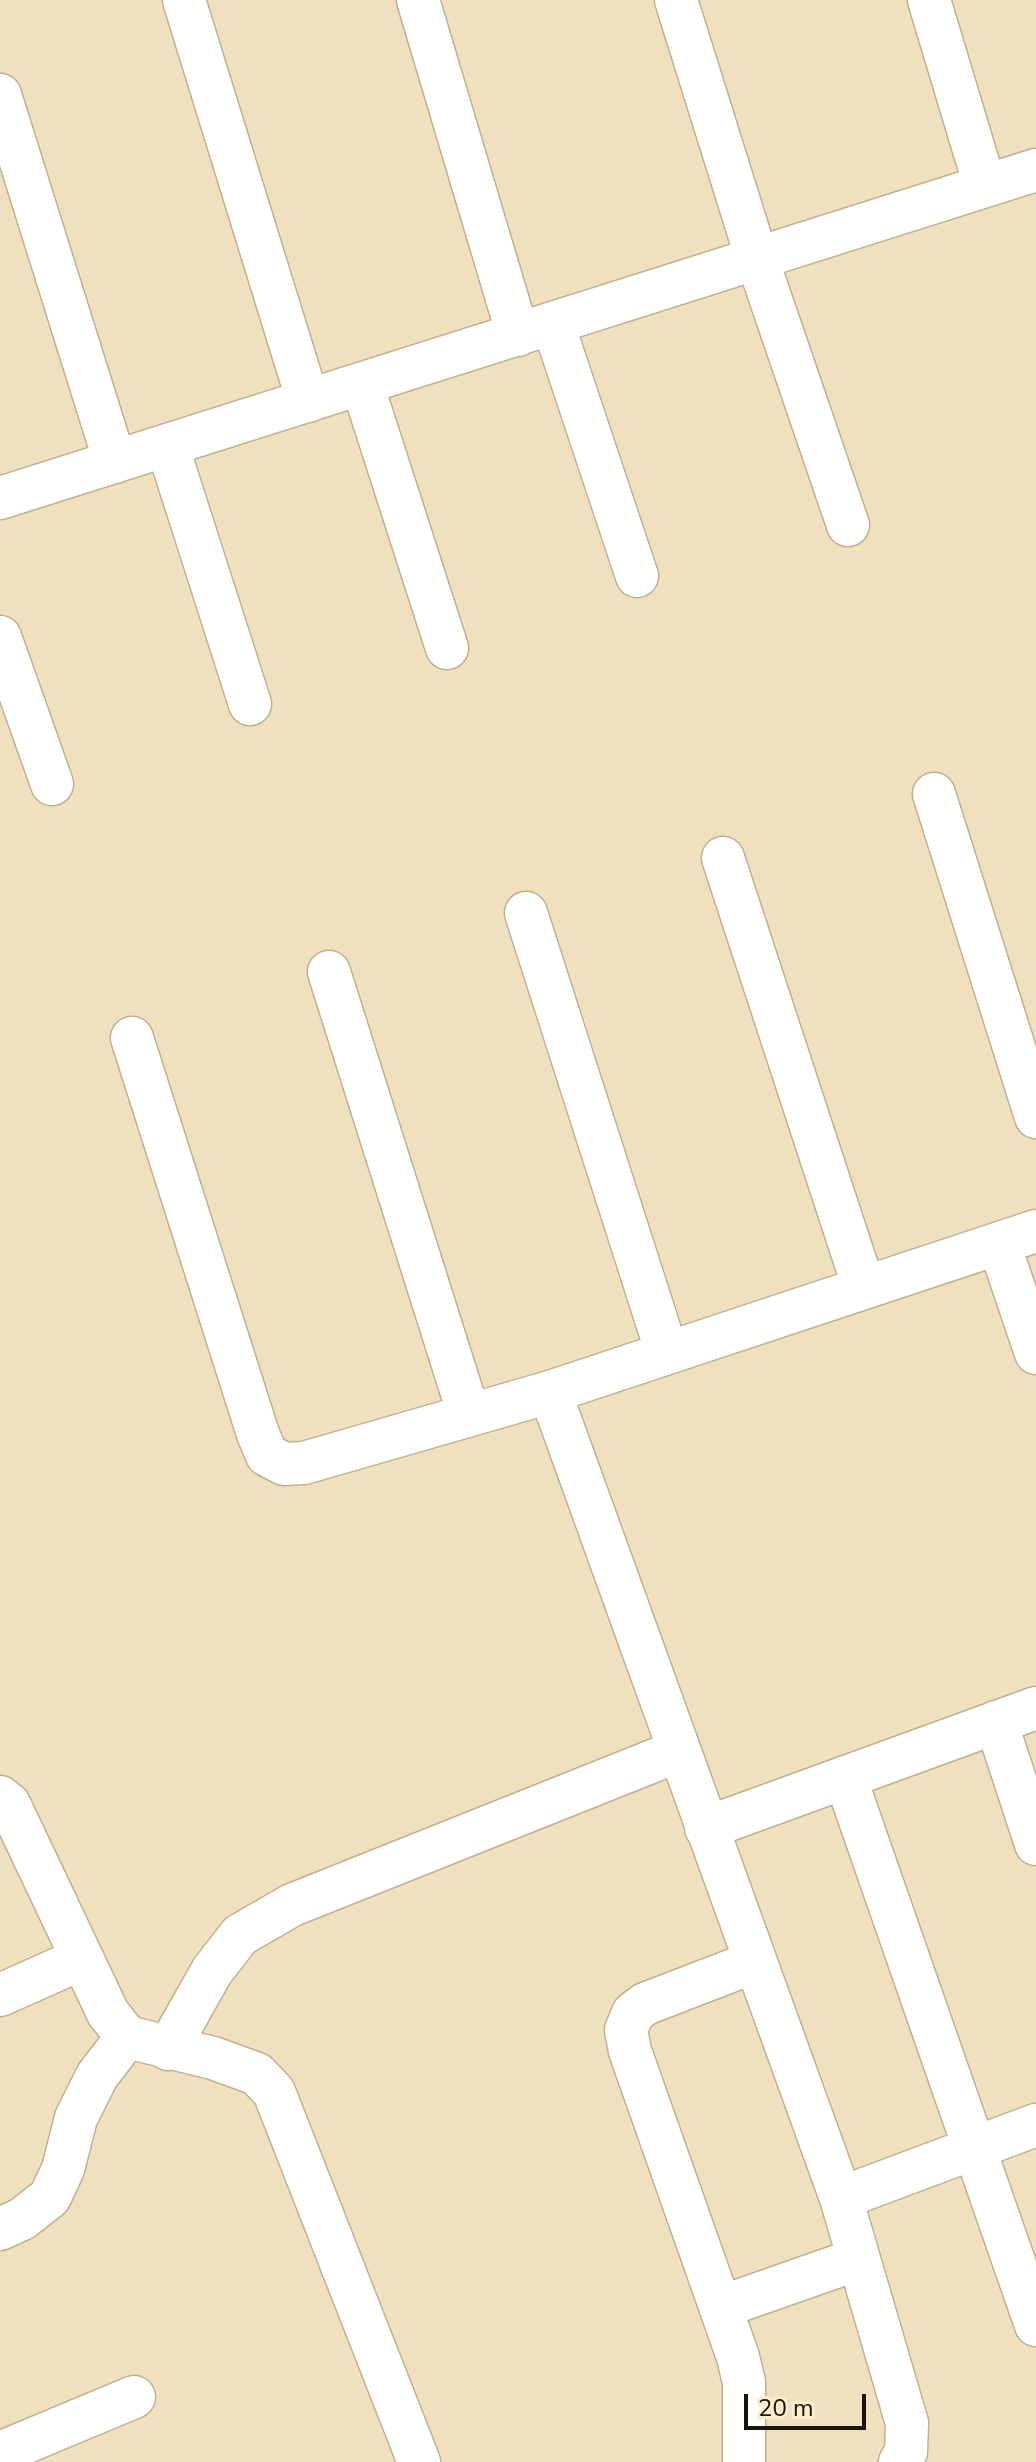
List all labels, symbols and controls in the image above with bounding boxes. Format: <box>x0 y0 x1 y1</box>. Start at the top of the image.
scale bar <box>748 2378 870 2428</box>
text: 20 m <box>758 2392 814 2424</box>

